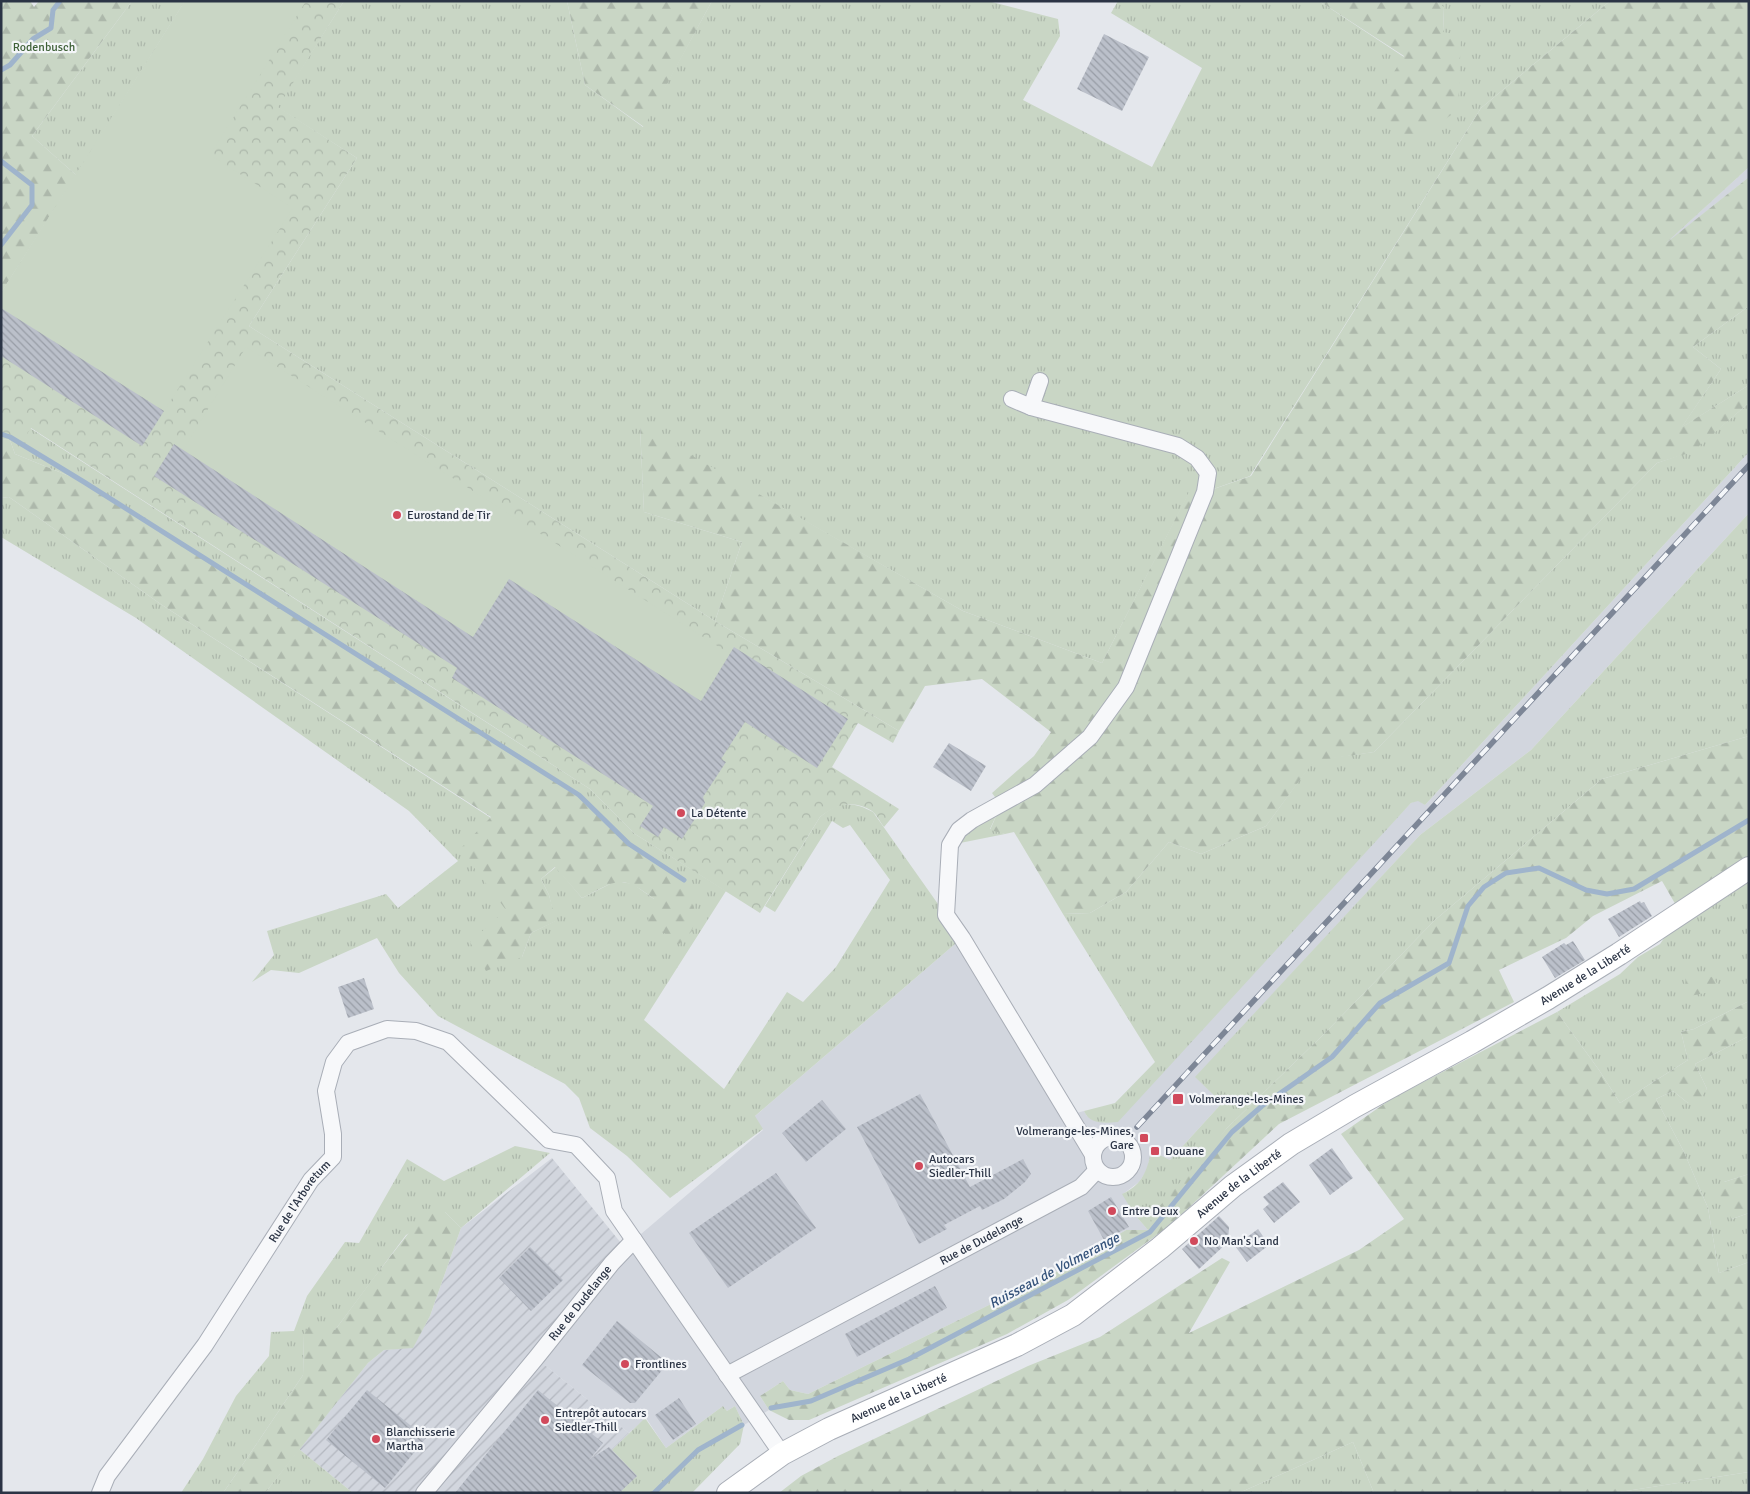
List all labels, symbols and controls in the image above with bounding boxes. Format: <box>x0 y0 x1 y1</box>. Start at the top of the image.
park label: Rodenbusch <box>13 40 75 55</box>
place label: Eurostand de Tir <box>407 508 491 523</box>
marker: Eurostand de Tir <box>391 509 403 521</box>
place label: La Détente <box>691 806 746 821</box>
marker: La Détente <box>675 807 687 819</box>
street label: Avenue de la Liberté <box>1537 941 1634 1009</box>
marker: Volmerange-les-Mines <box>1171 1092 1185 1106</box>
place label: Volmerange-les-Mines <box>1189 1092 1304 1107</box>
place label: Volmerange-les-Mines, Gare <box>1016 1124 1134 1153</box>
marker: Volmerange-les-Mines, Gare <box>1138 1132 1150 1144</box>
place label: Douane <box>1165 1144 1204 1159</box>
marker: Douane <box>1149 1145 1161 1157</box>
street label: Avenue de la Liberté <box>1194 1146 1285 1222</box>
place label: Autocars Siedler-Thill <box>929 1152 992 1181</box>
street label: Rue de l'Arboretum <box>266 1157 334 1246</box>
marker: Autocars Siedler-Thill <box>913 1160 925 1172</box>
place label: Entre Deux <box>1122 1204 1179 1219</box>
marker: Entre Deux <box>1106 1205 1118 1217</box>
street label: Rue de Dudelange <box>937 1212 1026 1269</box>
water label: Ruisseau de Volmerange <box>986 1228 1123 1312</box>
place label: No Man's Land <box>1204 1234 1279 1249</box>
marker: No Man's Land <box>1188 1235 1200 1247</box>
street label: Rue de Dudelange <box>546 1262 615 1344</box>
place label: Frontlines <box>635 1357 687 1372</box>
marker: Frontlines <box>619 1358 631 1370</box>
street label: Avenue de la Liberté <box>848 1370 949 1426</box>
place label: Entrepôt autocars Siedler-Thill <box>555 1406 646 1435</box>
marker: Entrepôt autocars Siedler-Thill <box>539 1414 551 1426</box>
place label: Blanchisserie Martha <box>386 1425 455 1454</box>
marker: Blanchisserie Martha <box>370 1433 382 1445</box>

